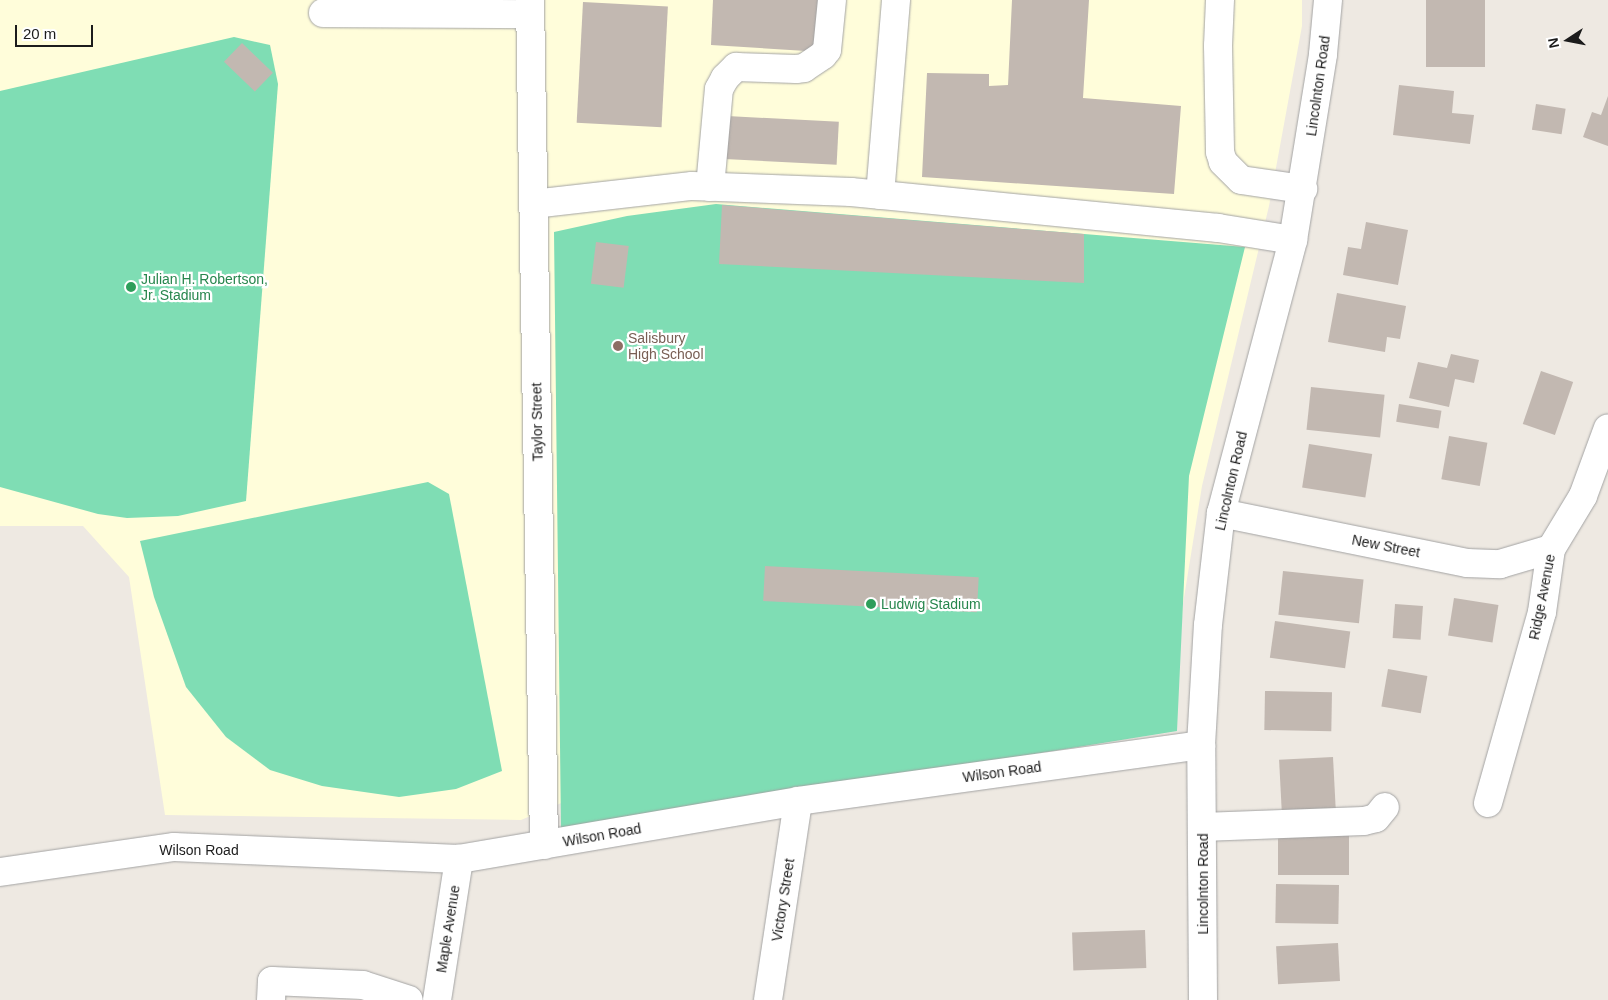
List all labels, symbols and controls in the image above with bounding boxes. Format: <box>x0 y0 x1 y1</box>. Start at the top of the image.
scale bar <box>18 15 95 47</box>
north arrow <box>1543 15 1593 65</box>
text: 20 m <box>23 25 56 42</box>
street label: Lincolnton Road <box>1303 35 1333 137</box>
text: N <box>1544 36 1562 49</box>
place label: Julian H. Robertson, Jr. Stadium <box>141 271 268 304</box>
marker: Julian H. Robertson, Jr. Stadium <box>125 281 137 293</box>
place label: Salisbury High School <box>628 330 703 362</box>
marker: Salisbury High School <box>612 340 624 352</box>
street label: Taylor Street <box>528 383 546 461</box>
street label: Lincolnton Road <box>1211 430 1251 532</box>
street label: New Street <box>1350 531 1422 561</box>
street label: Ridge Avenue <box>1525 552 1559 642</box>
place label: Ludwig Stadium <box>881 596 981 612</box>
marker: Ludwig Stadium <box>865 598 877 610</box>
street label: Wilson Road <box>962 758 1042 786</box>
street label: Wilson Road <box>561 820 643 850</box>
street label: Lincolnton Road <box>1195 833 1211 935</box>
street label: Wilson Road <box>159 842 239 858</box>
street label: Victory Street <box>768 857 798 943</box>
street label: Maple Avenue <box>433 884 463 974</box>

